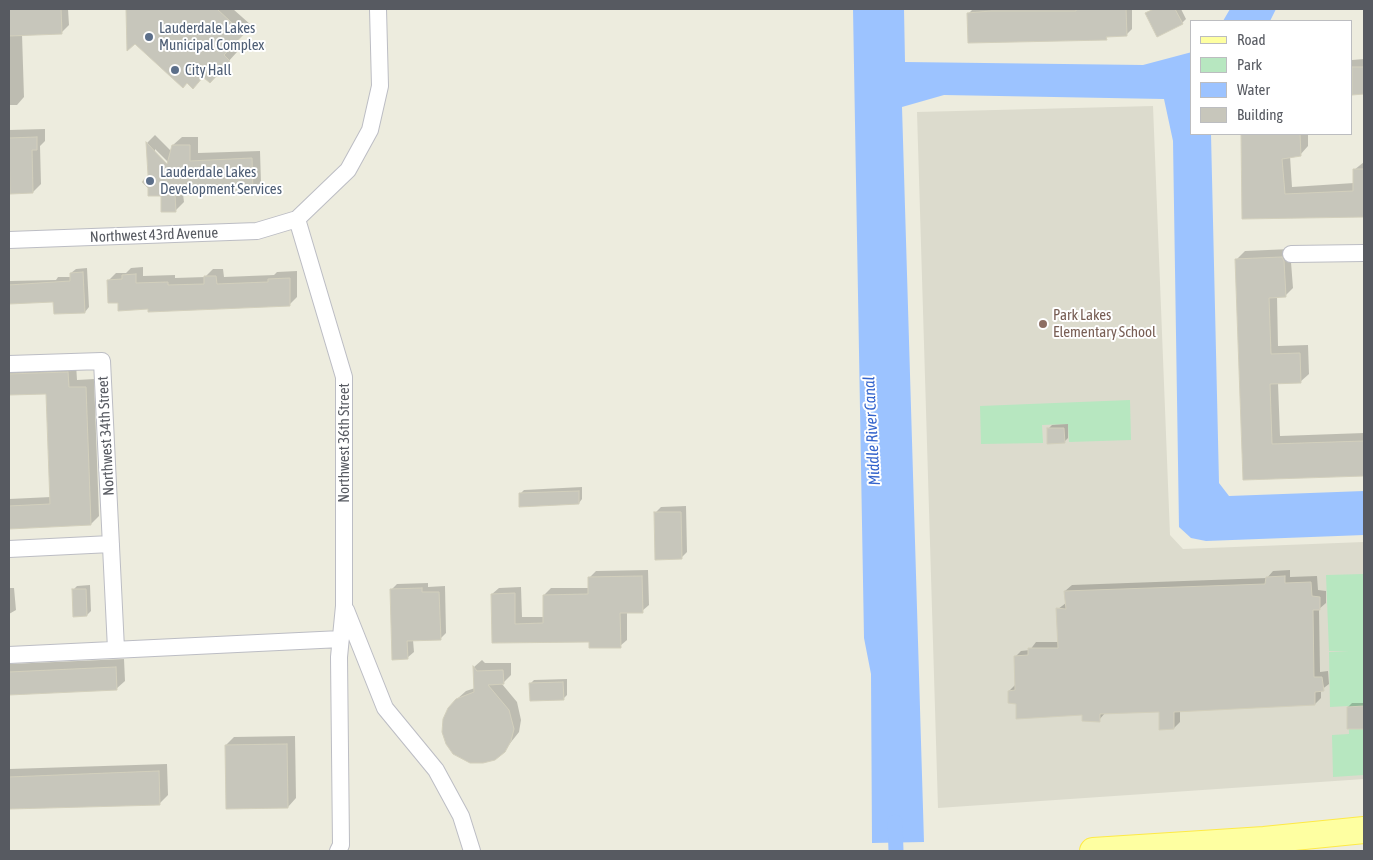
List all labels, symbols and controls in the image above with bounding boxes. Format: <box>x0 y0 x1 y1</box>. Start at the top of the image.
place label: Lauderdale Lakes Municipal Complex <box>159 19 264 54</box>
legend <box>1190 20 1353 135</box>
marker: Lauderdale Lakes Municipal Complex <box>143 31 155 43</box>
text: Road <box>1237 31 1266 48</box>
text: Park <box>1237 56 1262 73</box>
place label: City Hall <box>185 61 231 79</box>
marker: City Hall <box>169 64 181 76</box>
text: Water <box>1237 81 1270 98</box>
text: Building <box>1237 106 1283 123</box>
place label: Lauderdale Lakes Development Services <box>160 163 282 198</box>
marker: Lauderdale Lakes Development Services <box>144 175 156 187</box>
street label: Northwest 43rd Avenue <box>90 224 218 246</box>
place label: Park Lakes Elementary School <box>1053 306 1156 341</box>
marker: Park Lakes Elementary School <box>1037 318 1049 330</box>
street label: Northwest 34th Street <box>94 376 118 496</box>
water label: Middle River Canal <box>860 376 884 486</box>
street label: Northwest 36th Street <box>335 383 353 503</box>

